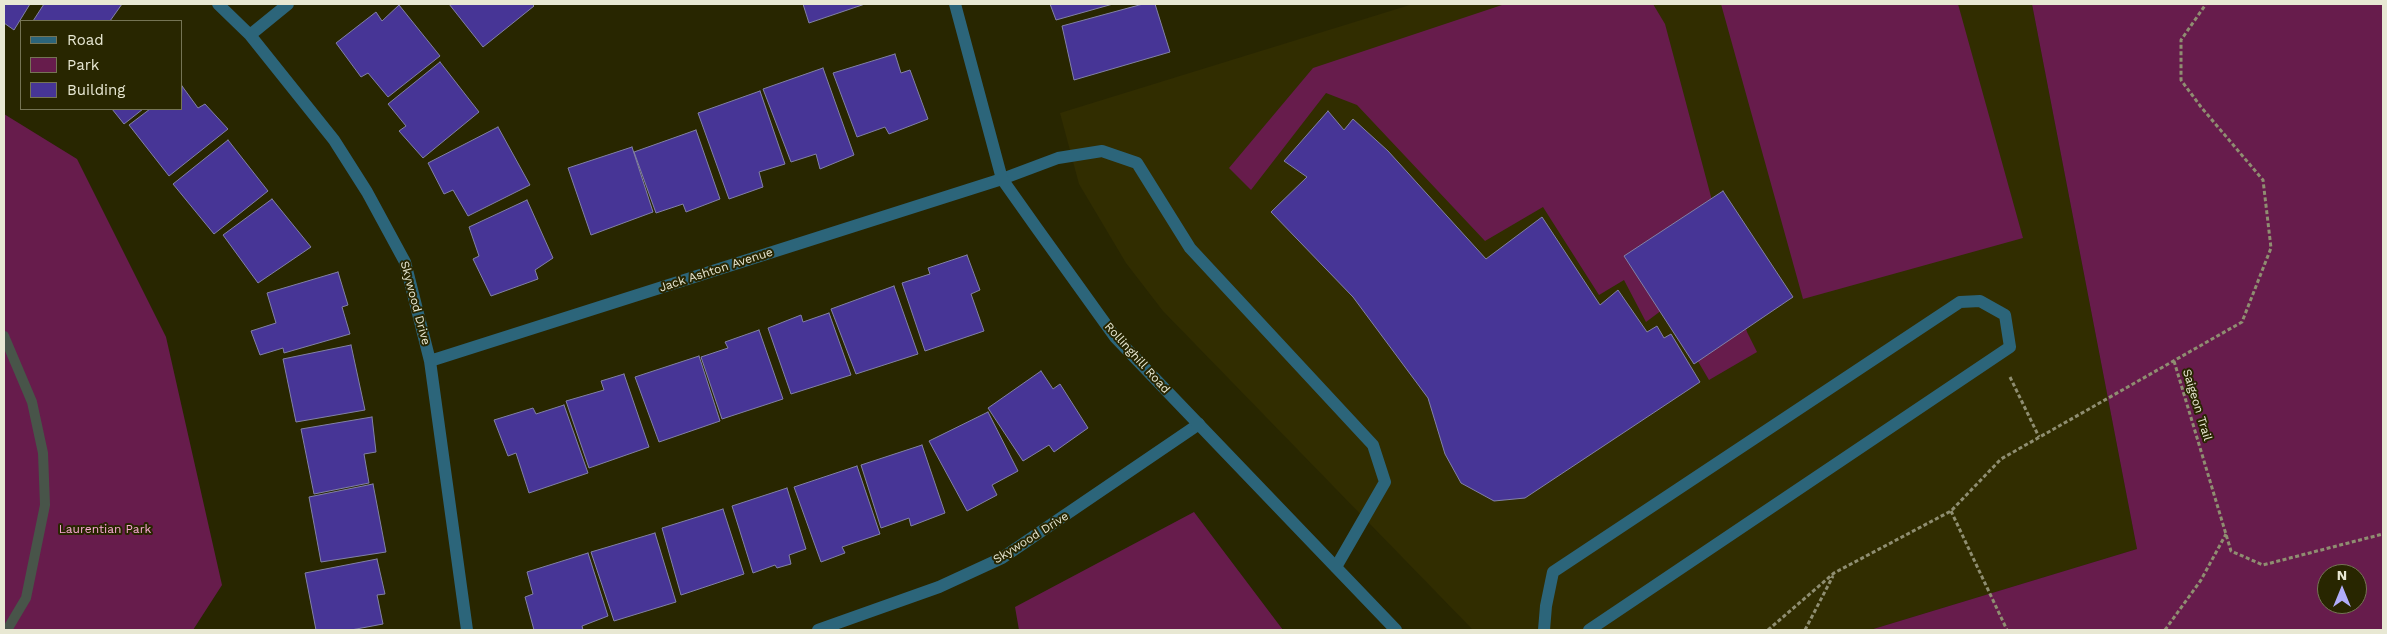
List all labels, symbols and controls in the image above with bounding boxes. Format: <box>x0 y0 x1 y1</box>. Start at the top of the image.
legend <box>20 20 182 110</box>
text: Road <box>67 31 104 49</box>
text: Park <box>67 56 99 74</box>
text: Building <box>67 81 125 99</box>
street label: Jack Ashton Avenue <box>657 245 775 295</box>
street label: Skywood Drive <box>397 259 433 347</box>
street label: Rollinghill Road <box>1101 319 1173 397</box>
street label: Saigeon Trail <box>2179 367 2215 443</box>
street label: Skywood Drive <box>991 509 1071 567</box>
park label: Laurentian Park <box>59 522 151 536</box>
north arrow <box>2317 564 2367 614</box>
text: N <box>2337 567 2347 583</box>

